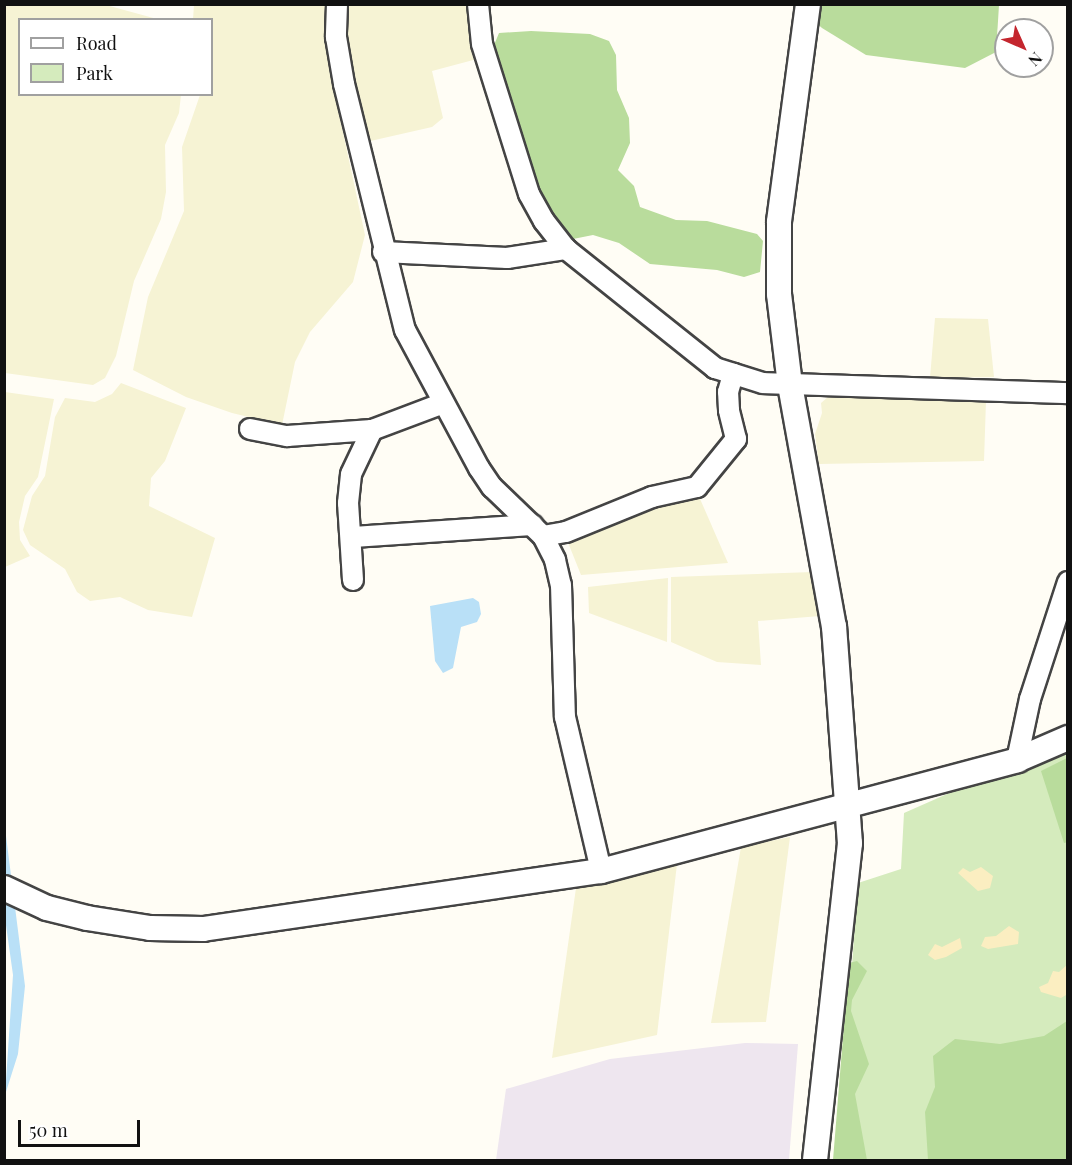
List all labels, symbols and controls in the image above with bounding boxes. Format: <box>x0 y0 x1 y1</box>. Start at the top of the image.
legend <box>18 18 213 96</box>
north arrow <box>994 18 1054 78</box>
text: Road <box>76 31 117 55</box>
text: N <box>1024 48 1047 71</box>
text: Park <box>76 61 113 85</box>
scale bar <box>21 1108 142 1146</box>
text: 50 m <box>29 1118 68 1142</box>

